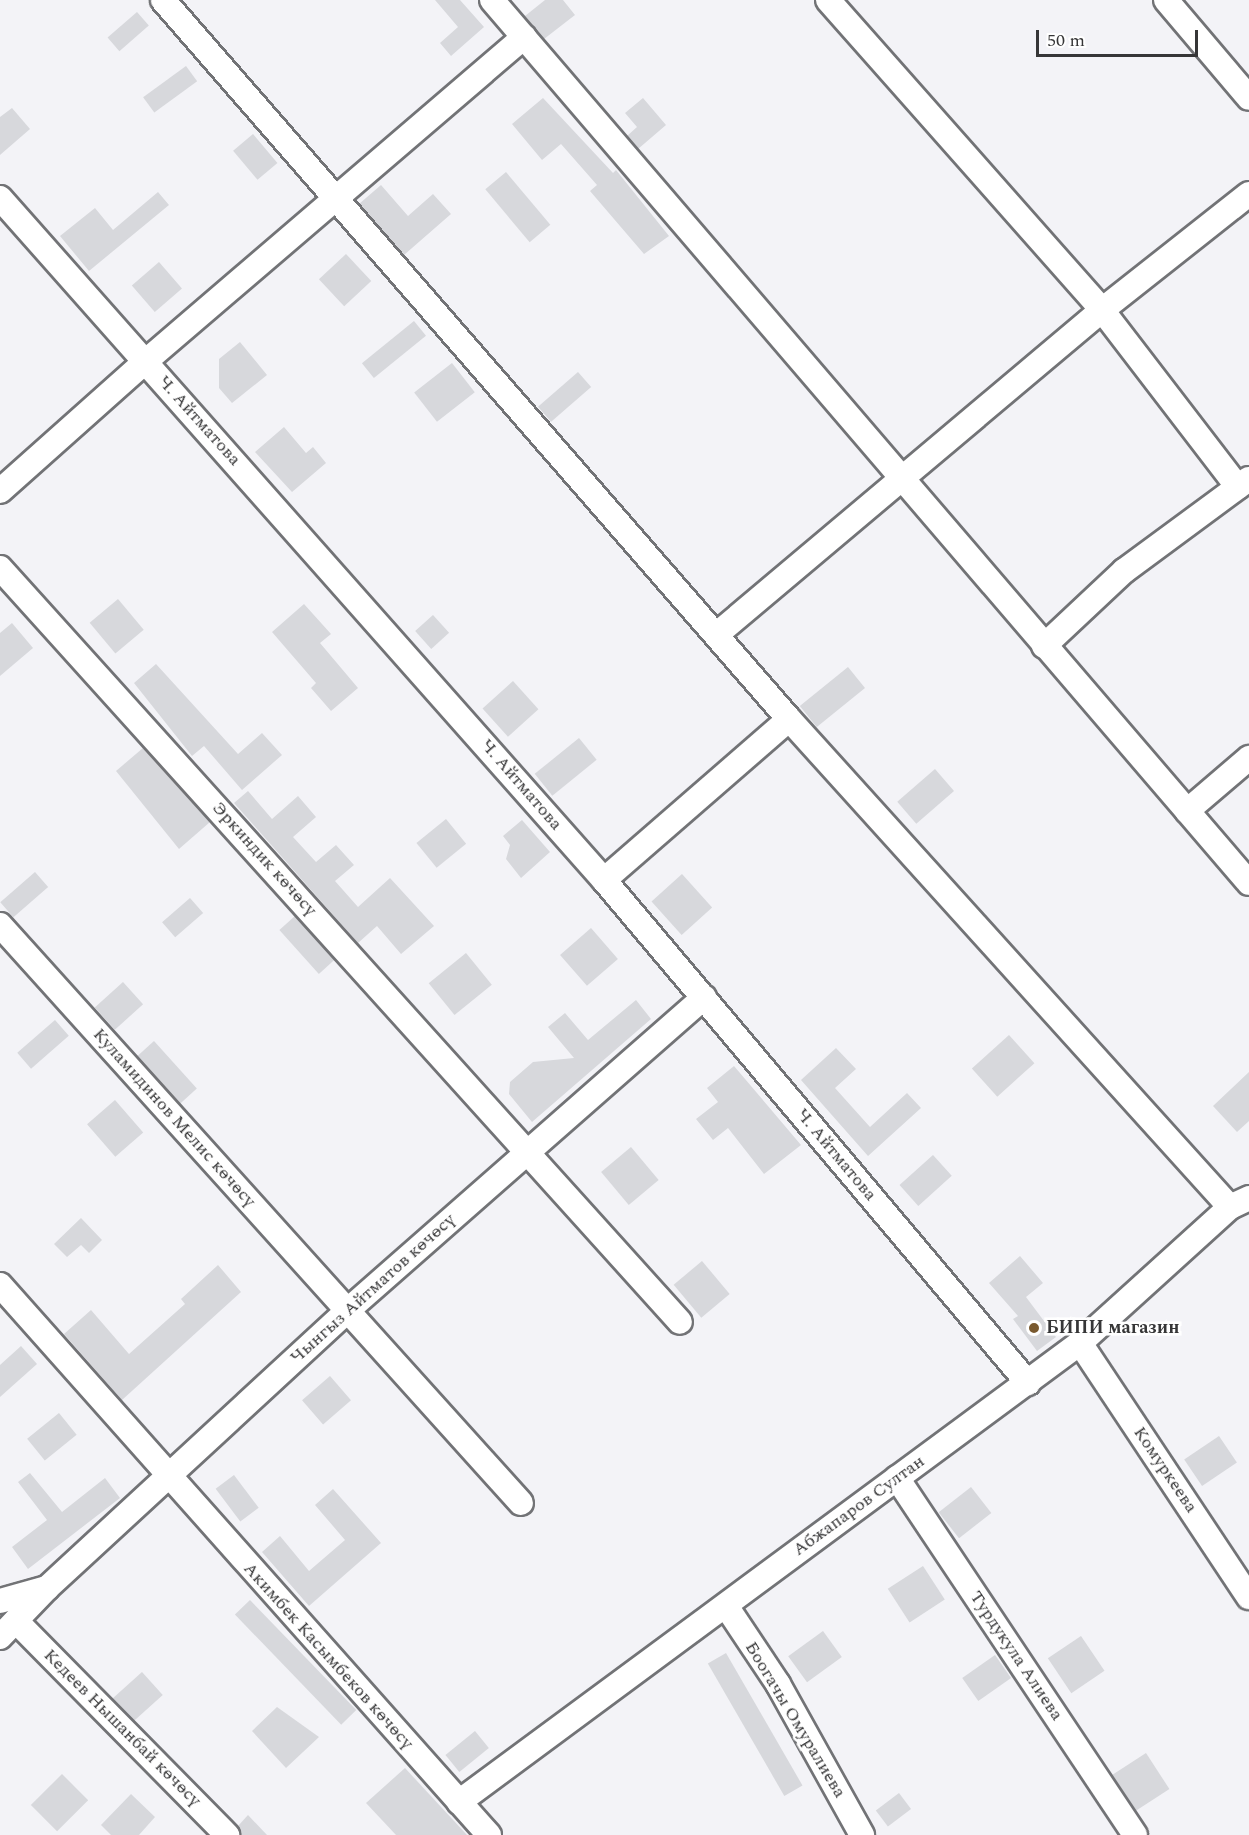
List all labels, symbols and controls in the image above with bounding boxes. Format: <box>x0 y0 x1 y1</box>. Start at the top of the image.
scale bar <box>1039 18 1201 56</box>
text: 50 m <box>1047 27 1085 54</box>
street label: Ч. Айтматова <box>153 372 245 470</box>
street label: Ч. Айтматова <box>476 735 566 835</box>
street label: Эркиндик көчөсү <box>207 797 321 921</box>
street label: Куламидинов Мелис көчөсү <box>88 1024 260 1212</box>
street label: Ч. Айтматова <box>791 1104 881 1206</box>
street label: Чынгыз Айтматов көчөсү <box>286 1209 460 1369</box>
place label: БИПИ магазин <box>1046 1317 1179 1339</box>
marker: БИПИ магазин <box>1027 1321 1041 1335</box>
street label: Комуркеева <box>1128 1423 1202 1517</box>
street label: Абжапаров Султан <box>789 1451 929 1561</box>
street label: Акимбек Касымбеков көчөсү <box>238 1558 418 1754</box>
street label: Турдукула Алиева <box>965 1587 1067 1725</box>
street label: Боогачы Омуралиева <box>740 1638 850 1802</box>
street label: Кедеев Нышанбай көчөсү <box>39 1645 205 1811</box>

